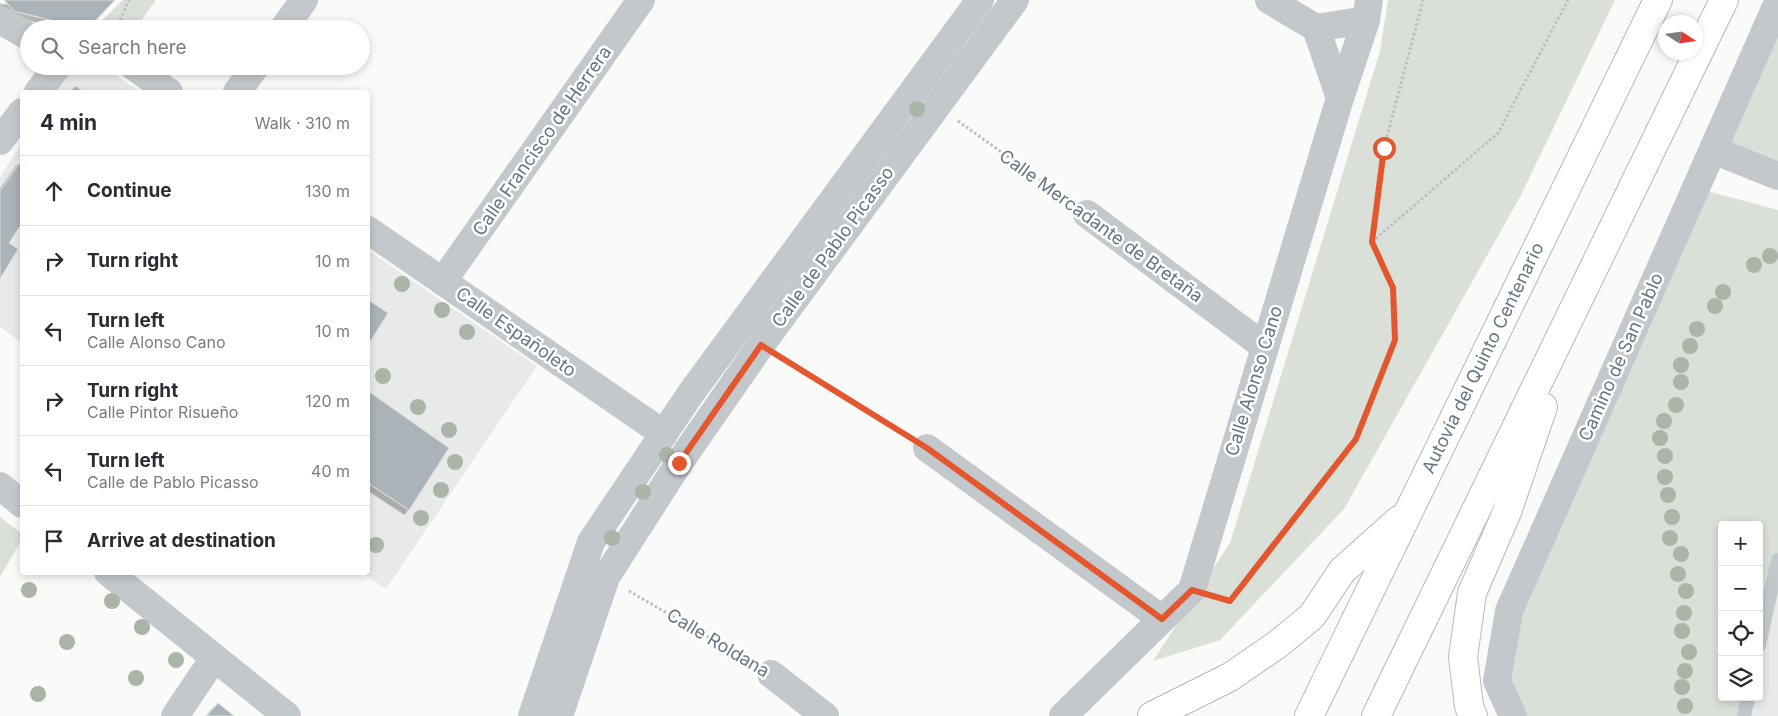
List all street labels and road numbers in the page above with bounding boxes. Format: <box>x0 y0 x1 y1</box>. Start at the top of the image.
street label: Calle Francisco de Herrera <box>468 42 615 240</box>
street label: Calle Mercadante de Bretaña <box>995 145 1207 307</box>
street label: Calle de Pablo Picasso <box>767 162 898 331</box>
street label: Autovía del Quinto Centenario <box>1417 239 1548 477</box>
street label: Camino de San Pablo <box>1574 270 1667 444</box>
street label: Calle Españoleto <box>452 282 580 381</box>
street label: Calle Alonso Cano <box>1221 303 1286 458</box>
street label: Calle Roldana <box>663 604 773 681</box>

